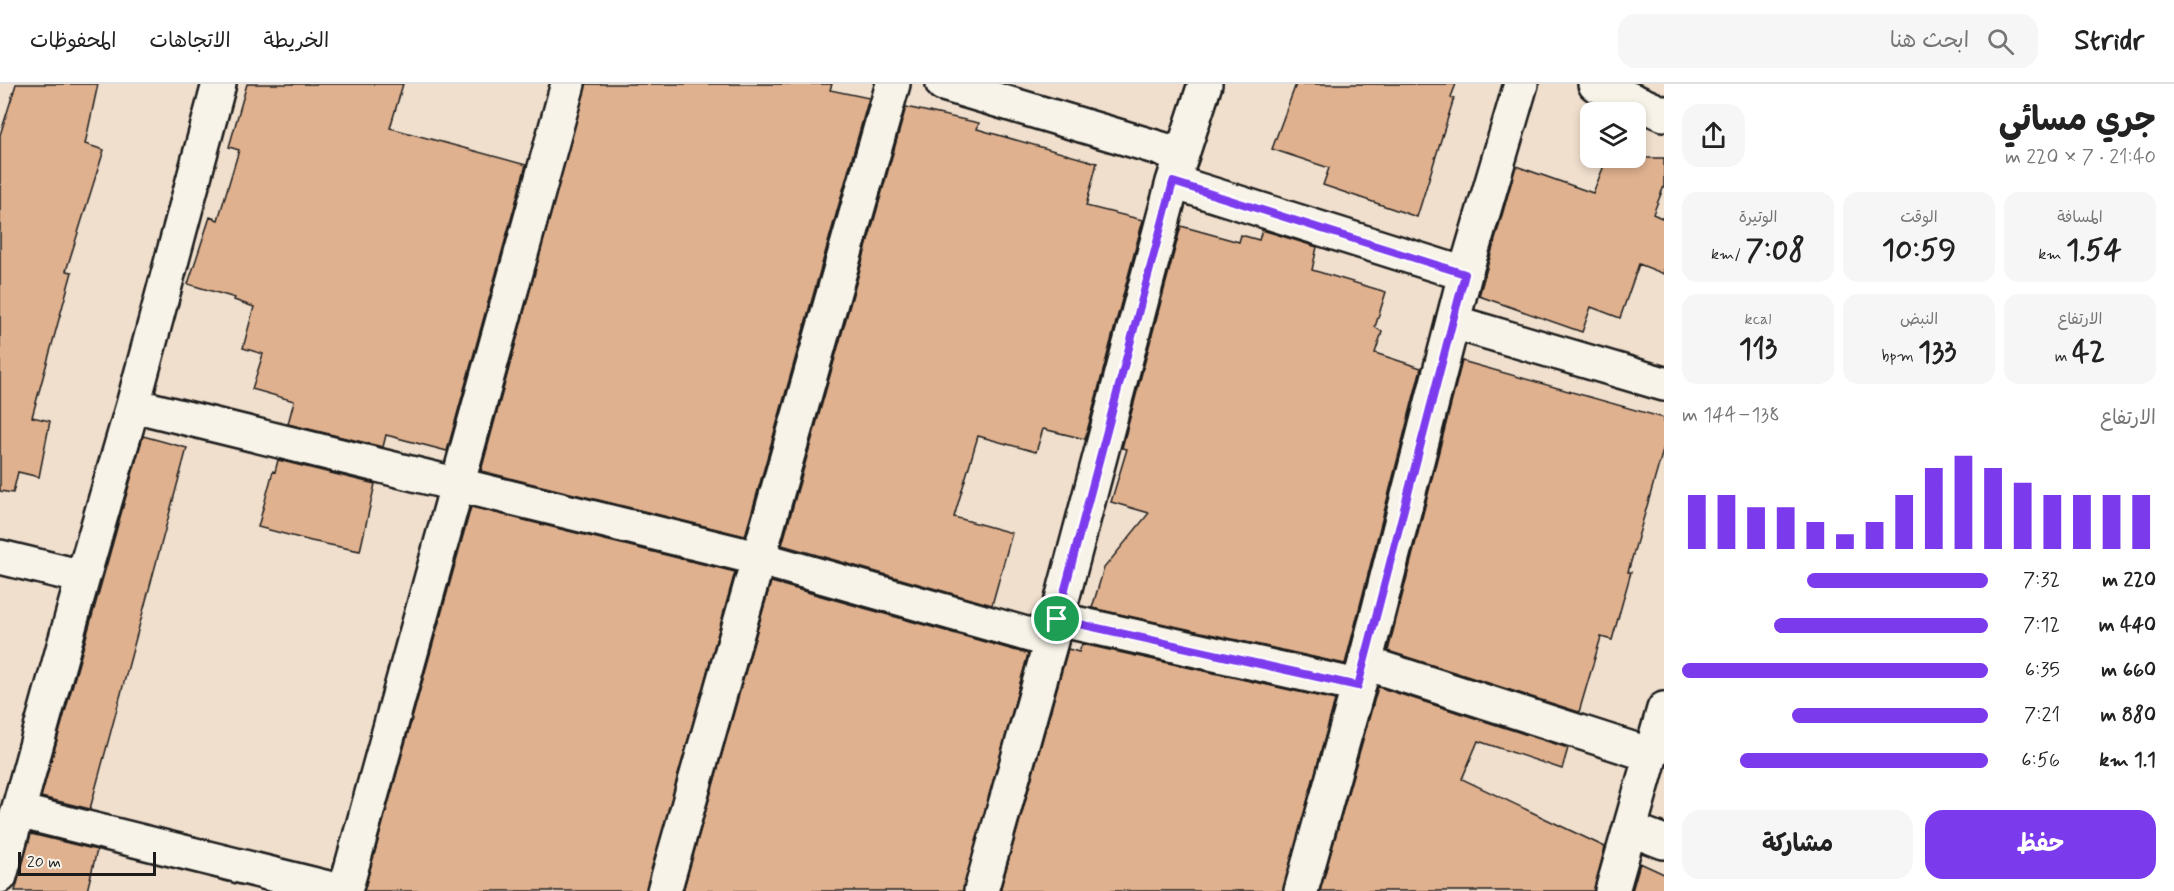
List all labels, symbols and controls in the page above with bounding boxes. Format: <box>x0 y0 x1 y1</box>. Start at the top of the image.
search box <box>1618 14 2038 68</box>
text: Stridr <box>2074 23 2144 60</box>
icon: search <box>1984 25 2017 58</box>
text: المحفوظات <box>30 27 116 55</box>
text: الاتجاهات <box>149 27 231 55</box>
text: الخريطة <box>264 27 329 55</box>
text: ابحث هنا <box>1890 27 1969 55</box>
text: جري مسائي <box>1999 99 2156 143</box>
map controls <box>1580 102 1646 168</box>
button: layers <box>1580 102 1646 168</box>
button: share <box>1682 104 1745 167</box>
text: 21:40 · 7 × 220 m <box>2005 144 2156 171</box>
text: الوتيرة <box>1739 207 1777 228</box>
text: الوقت <box>1900 207 1938 228</box>
text: المسافة <box>2057 207 2103 228</box>
text: 7:08 <box>1746 231 1805 270</box>
text: 10:59 <box>1882 231 1956 270</box>
text: 1.54 <box>2066 231 2122 270</box>
text: /km <box>1711 244 1746 265</box>
text: km <box>2038 244 2066 265</box>
text: kcal <box>1745 309 1771 330</box>
text: النبض <box>1900 309 1938 330</box>
text: الارتفاع <box>2058 309 2102 330</box>
text: 113 <box>1739 330 1777 369</box>
text: 133 <box>1918 333 1956 372</box>
text: 42 <box>2072 333 2105 372</box>
text: bpm <box>1882 346 1918 367</box>
text: m <box>2055 346 2072 367</box>
text: 138–144 m <box>1682 402 1780 429</box>
text: الارتفاع <box>2100 405 2156 432</box>
text: 7:32 <box>2023 567 2060 594</box>
text: 220 m <box>2102 567 2156 594</box>
pin <box>1031 593 1082 644</box>
icon: arrive <box>1040 602 1073 635</box>
text: 7:12 <box>2023 612 2060 639</box>
text: 440 m <box>2099 612 2156 639</box>
text: 6:35 <box>2025 657 2060 684</box>
text: 660 m <box>2101 657 2156 684</box>
text: 7:21 <box>2024 702 2060 729</box>
text: 880 m <box>2100 702 2156 729</box>
text: 6:56 <box>2021 747 2060 774</box>
text: 1.1 km <box>2099 747 2156 774</box>
button: مشاركة <box>1682 810 1913 879</box>
button: حفظ <box>1925 810 2156 879</box>
scale bar <box>18 849 156 876</box>
text: 20 m <box>27 852 61 873</box>

